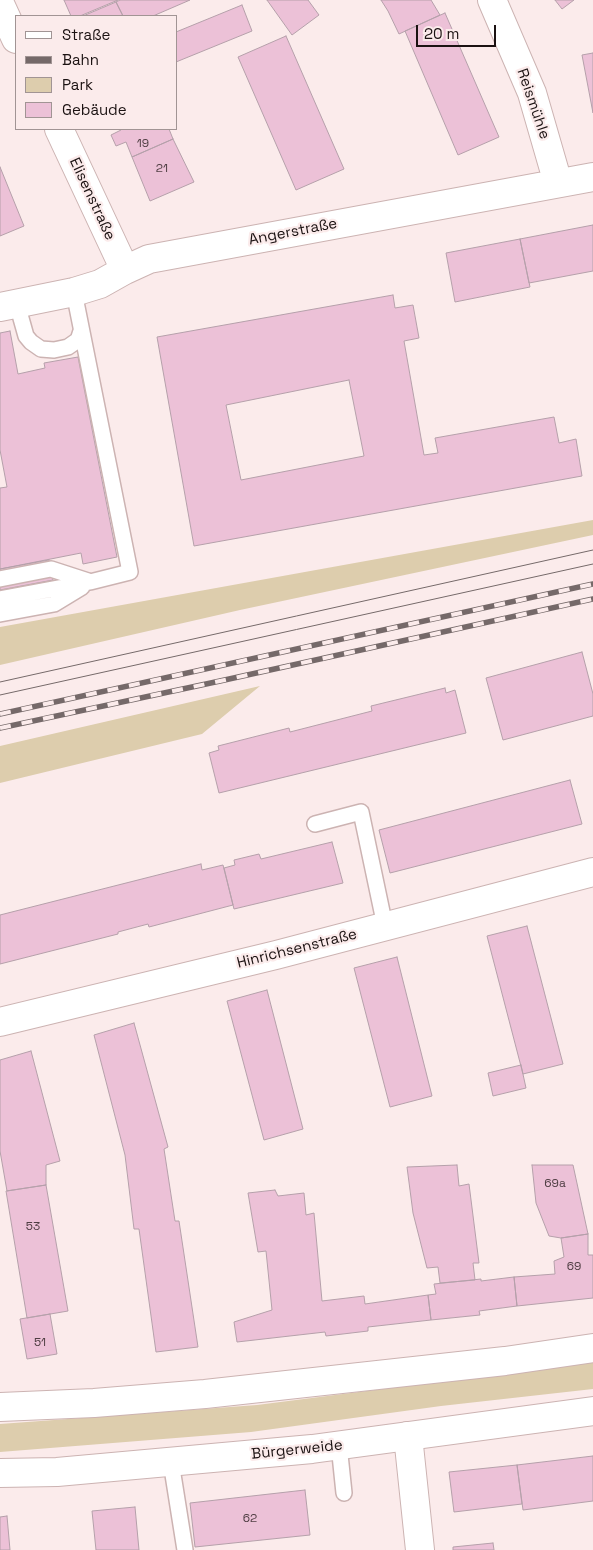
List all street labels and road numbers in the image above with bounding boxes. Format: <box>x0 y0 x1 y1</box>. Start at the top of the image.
street label: Reismühle <box>513 66 553 142</box>
street label: Elisenstraße <box>65 155 119 243</box>
street label: Angerstraße <box>247 215 339 249</box>
street label: Hinrichsenstraße <box>235 925 359 973</box>
street label: Bürgerweide <box>251 1436 343 1464</box>

